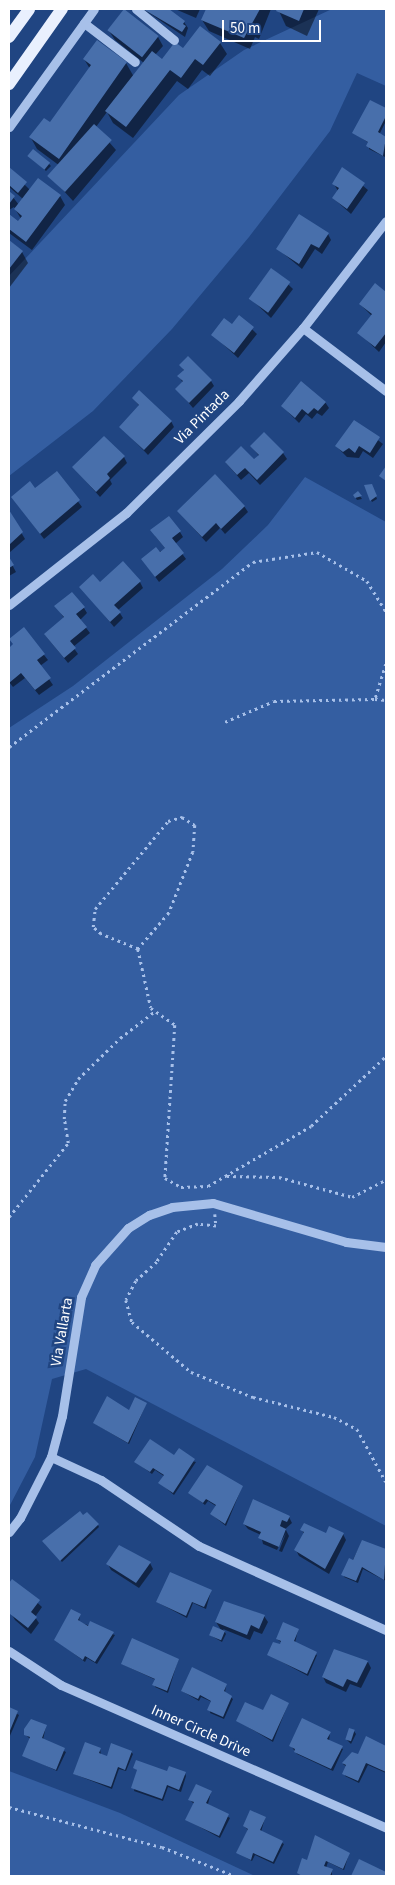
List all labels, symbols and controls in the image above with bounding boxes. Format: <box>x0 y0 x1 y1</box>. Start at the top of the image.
scale bar <box>225 10 324 42</box>
text: 50 m <box>230 18 260 39</box>
street label: Via Pintada <box>171 386 233 448</box>
street label: Via Vallarta <box>47 1296 77 1368</box>
street label: Inner Circle Drive <box>148 1701 254 1761</box>

